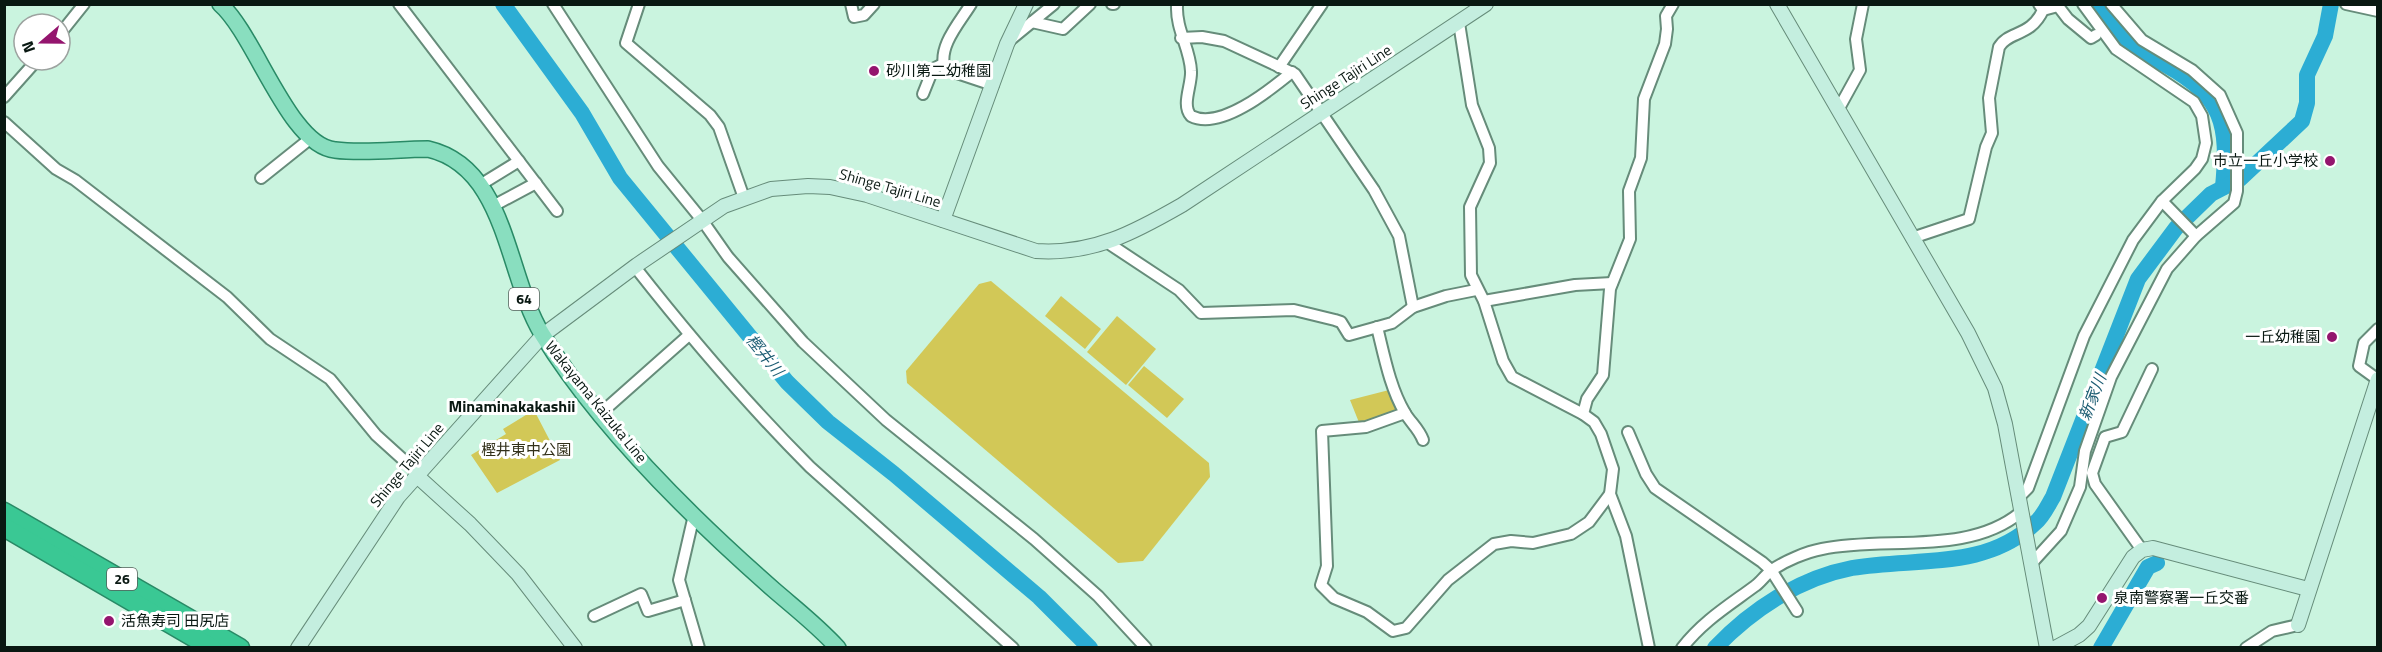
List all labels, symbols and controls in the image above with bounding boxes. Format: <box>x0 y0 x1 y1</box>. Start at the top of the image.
north arrow <box>12 12 72 72</box>
text: N <box>15 38 41 56</box>
street label: Shinge Tajiri Line <box>1296 38 1396 115</box>
place label: 砂川第二幼稚園 <box>886 59 991 82</box>
marker: 砂川第二幼稚園 <box>867 64 881 78</box>
place label: 市立一丘小学校 <box>2213 149 2318 172</box>
marker: 市立一丘小学校 <box>2323 154 2337 168</box>
street label: Shinge Tajiri Line <box>837 162 944 213</box>
road number: 64 <box>509 288 539 310</box>
place label: 一丘幼稚園 <box>2245 325 2320 348</box>
water label: 樫井川 <box>741 329 791 383</box>
marker: 一丘幼稚園 <box>2325 330 2339 344</box>
street label: Wakayama Kaizuka Line <box>540 336 653 468</box>
water label: 新家川 <box>2072 368 2113 424</box>
district label: Minaminakakashii <box>449 394 575 418</box>
street label: Shinge Tajiri Line <box>364 417 449 512</box>
park label: 樫井東中公園 <box>481 438 571 461</box>
road number: 26 <box>107 568 137 590</box>
place label: 泉南警察署一丘交番 <box>2114 586 2249 609</box>
marker: 泉南警察署一丘交番 <box>2095 591 2109 605</box>
place label: 活魚寿司 田尻店 <box>121 609 229 632</box>
marker: 活魚寿司 田尻店 <box>102 614 116 628</box>

